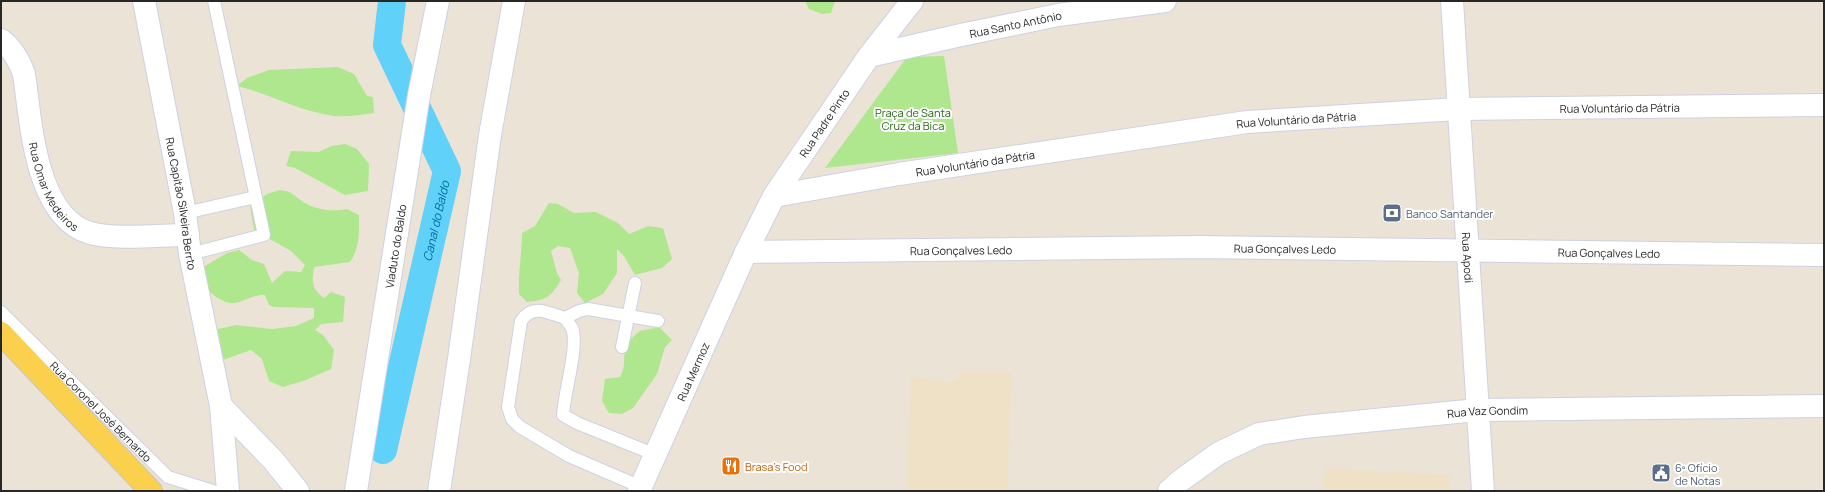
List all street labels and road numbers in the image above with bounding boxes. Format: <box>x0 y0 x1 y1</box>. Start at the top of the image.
street label: Rua Santo Antônio <box>968 7 1063 41</box>
street label: Rua Padre Pinto <box>795 85 853 160</box>
street label: Rua Voluntário da Pátria <box>1560 99 1680 115</box>
street label: Rua Voluntário da Pátria <box>1235 108 1357 131</box>
street label: Rua Capitão Silveira Berrto <box>163 136 201 272</box>
street label: Rua Omar Medeiros <box>26 141 82 234</box>
street label: Rua Voluntário da Pátria <box>915 146 1036 179</box>
street label: Viaduto do Baldo <box>381 203 409 289</box>
street label: Rua Apodi <box>1459 232 1477 283</box>
street label: Rua Gonçalves Ledo <box>1234 240 1337 256</box>
street label: Rua Gonçalves Ledo <box>910 242 1013 258</box>
street label: Rua Gonçalves Ledo <box>1558 244 1661 260</box>
street label: Rua Mermoz <box>673 340 712 403</box>
street label: Rua Coronel José Bernardo <box>47 358 156 465</box>
street label: Rua Vaz Gondim <box>1446 402 1528 420</box>

